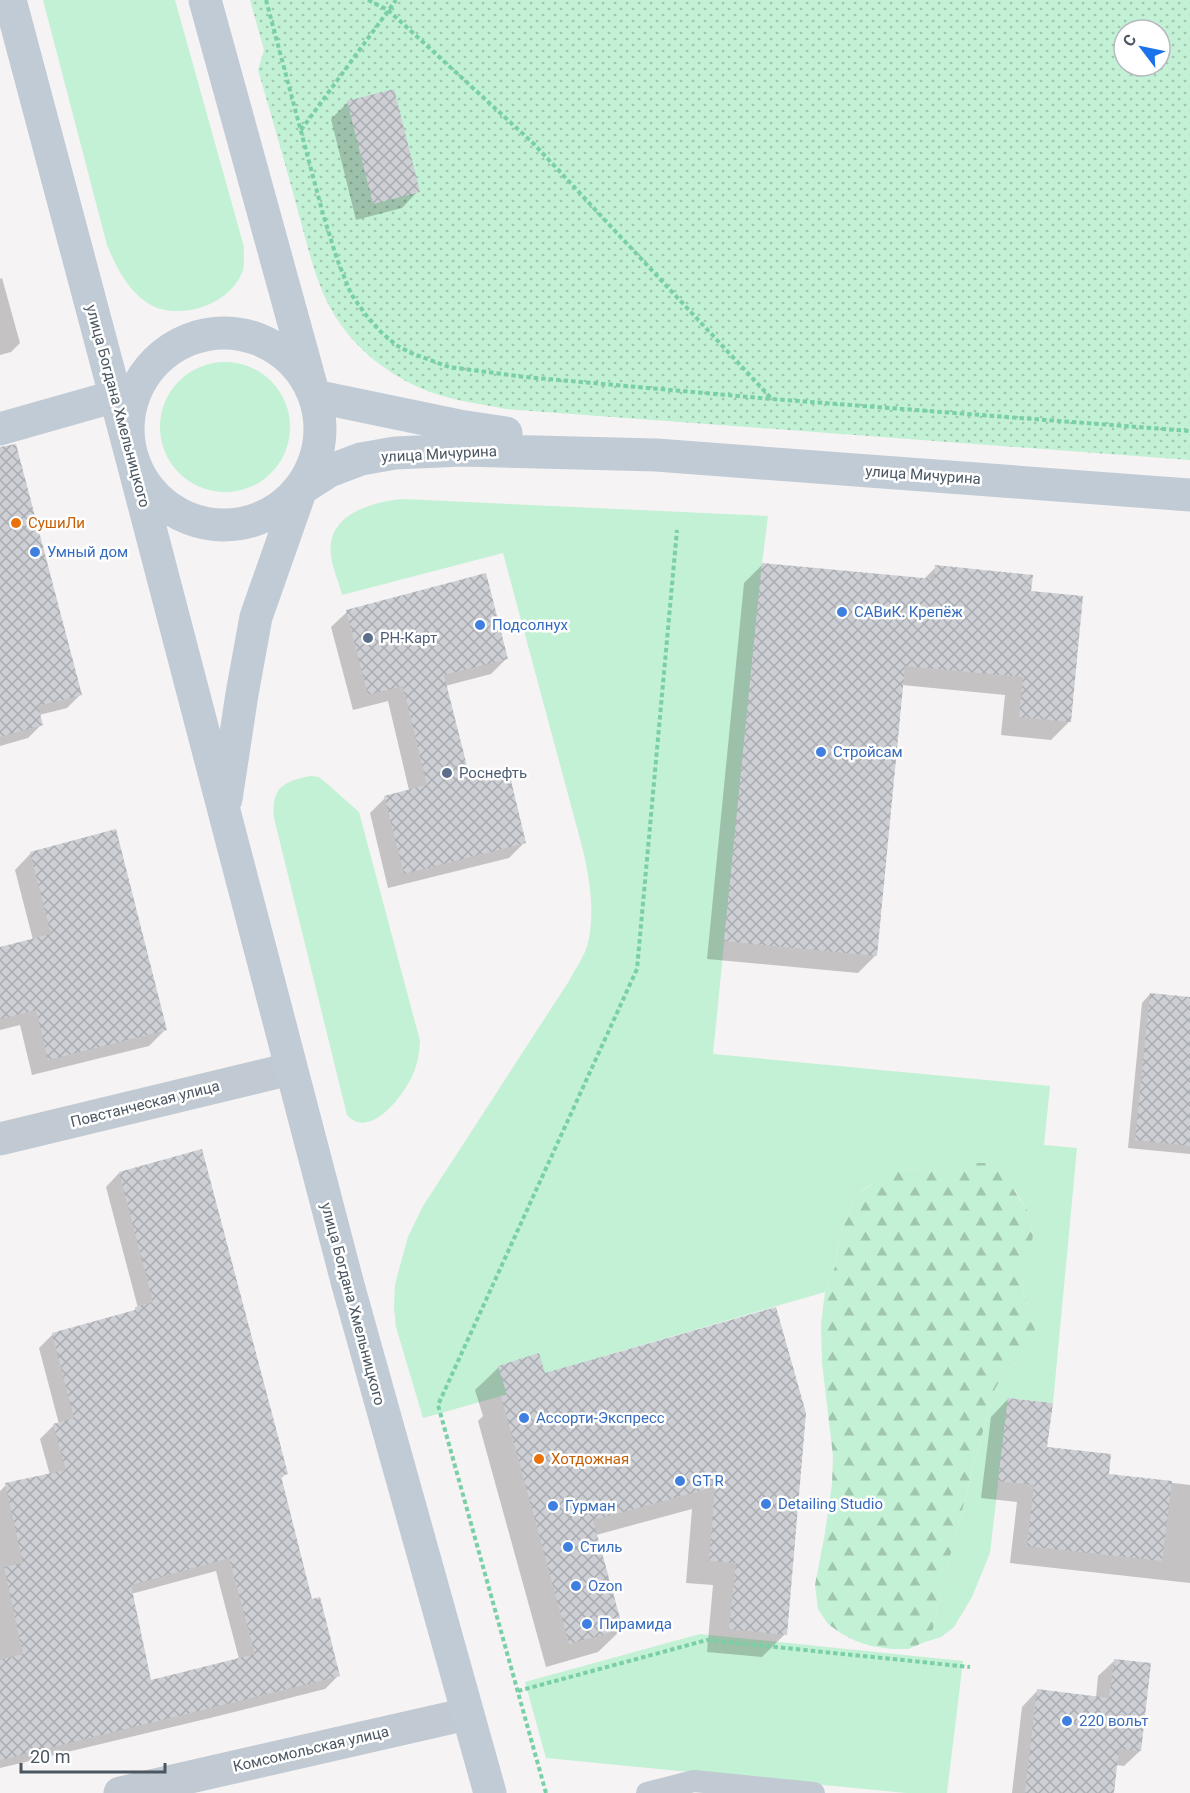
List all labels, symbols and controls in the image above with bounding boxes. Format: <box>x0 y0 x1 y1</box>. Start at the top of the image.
north arrow <box>1112 18 1172 78</box>
text: С <box>1119 31 1141 50</box>
street label: улица Богдана Хмельницкого <box>82 303 154 509</box>
street label: улица Мичурина <box>381 442 497 466</box>
street label: улица Мичурина <box>865 462 981 488</box>
place label: СушиЛи <box>28 514 85 532</box>
marker: СушиЛи <box>9 516 23 530</box>
place label: Умный дом <box>47 543 128 561</box>
marker: Умный дом <box>28 545 42 559</box>
place label: САВиК. Крепёж <box>854 603 963 621</box>
marker: САВиК. Крепёж <box>835 605 849 619</box>
place label: Подсолнух <box>492 616 568 634</box>
marker: Подсолнух <box>473 618 487 632</box>
place label: РН-Карт <box>380 629 437 647</box>
marker: РН-Карт <box>361 631 375 645</box>
place label: Стройсам <box>833 743 903 761</box>
marker: Стройсам <box>814 745 828 759</box>
place label: Роснефть <box>459 764 527 782</box>
marker: Роснефть <box>440 766 454 780</box>
street label: Повстанческая улица <box>69 1077 221 1131</box>
street label: улица Богдана Хмельницкого <box>317 1201 389 1407</box>
place label: Ассорти-Экспресс <box>536 1409 665 1427</box>
marker: Ассорти-Экспресс <box>517 1411 531 1425</box>
place label: Хотдожная <box>551 1450 629 1468</box>
marker: Хотдожная <box>532 1452 546 1466</box>
place label: GT R <box>692 1472 724 1490</box>
marker: GT R <box>673 1474 687 1488</box>
place label: Detailing Studio <box>778 1495 883 1513</box>
place label: Гурман <box>565 1497 616 1515</box>
marker: Detailing Studio <box>759 1497 773 1511</box>
marker: Гурман <box>546 1499 560 1513</box>
place label: Стиль <box>580 1538 622 1556</box>
marker: Стиль <box>561 1540 575 1554</box>
place label: Ozon <box>588 1577 622 1595</box>
marker: Ozon <box>569 1579 583 1593</box>
place label: Пирамида <box>599 1615 672 1633</box>
marker: Пирамида <box>580 1617 594 1631</box>
place label: 220 вольт <box>1079 1712 1149 1730</box>
marker: 220 вольт <box>1060 1714 1074 1728</box>
street label: Комсомольская улица <box>231 1722 391 1776</box>
scale bar <box>21 1736 165 1774</box>
text: 20 m <box>30 1746 70 1767</box>

